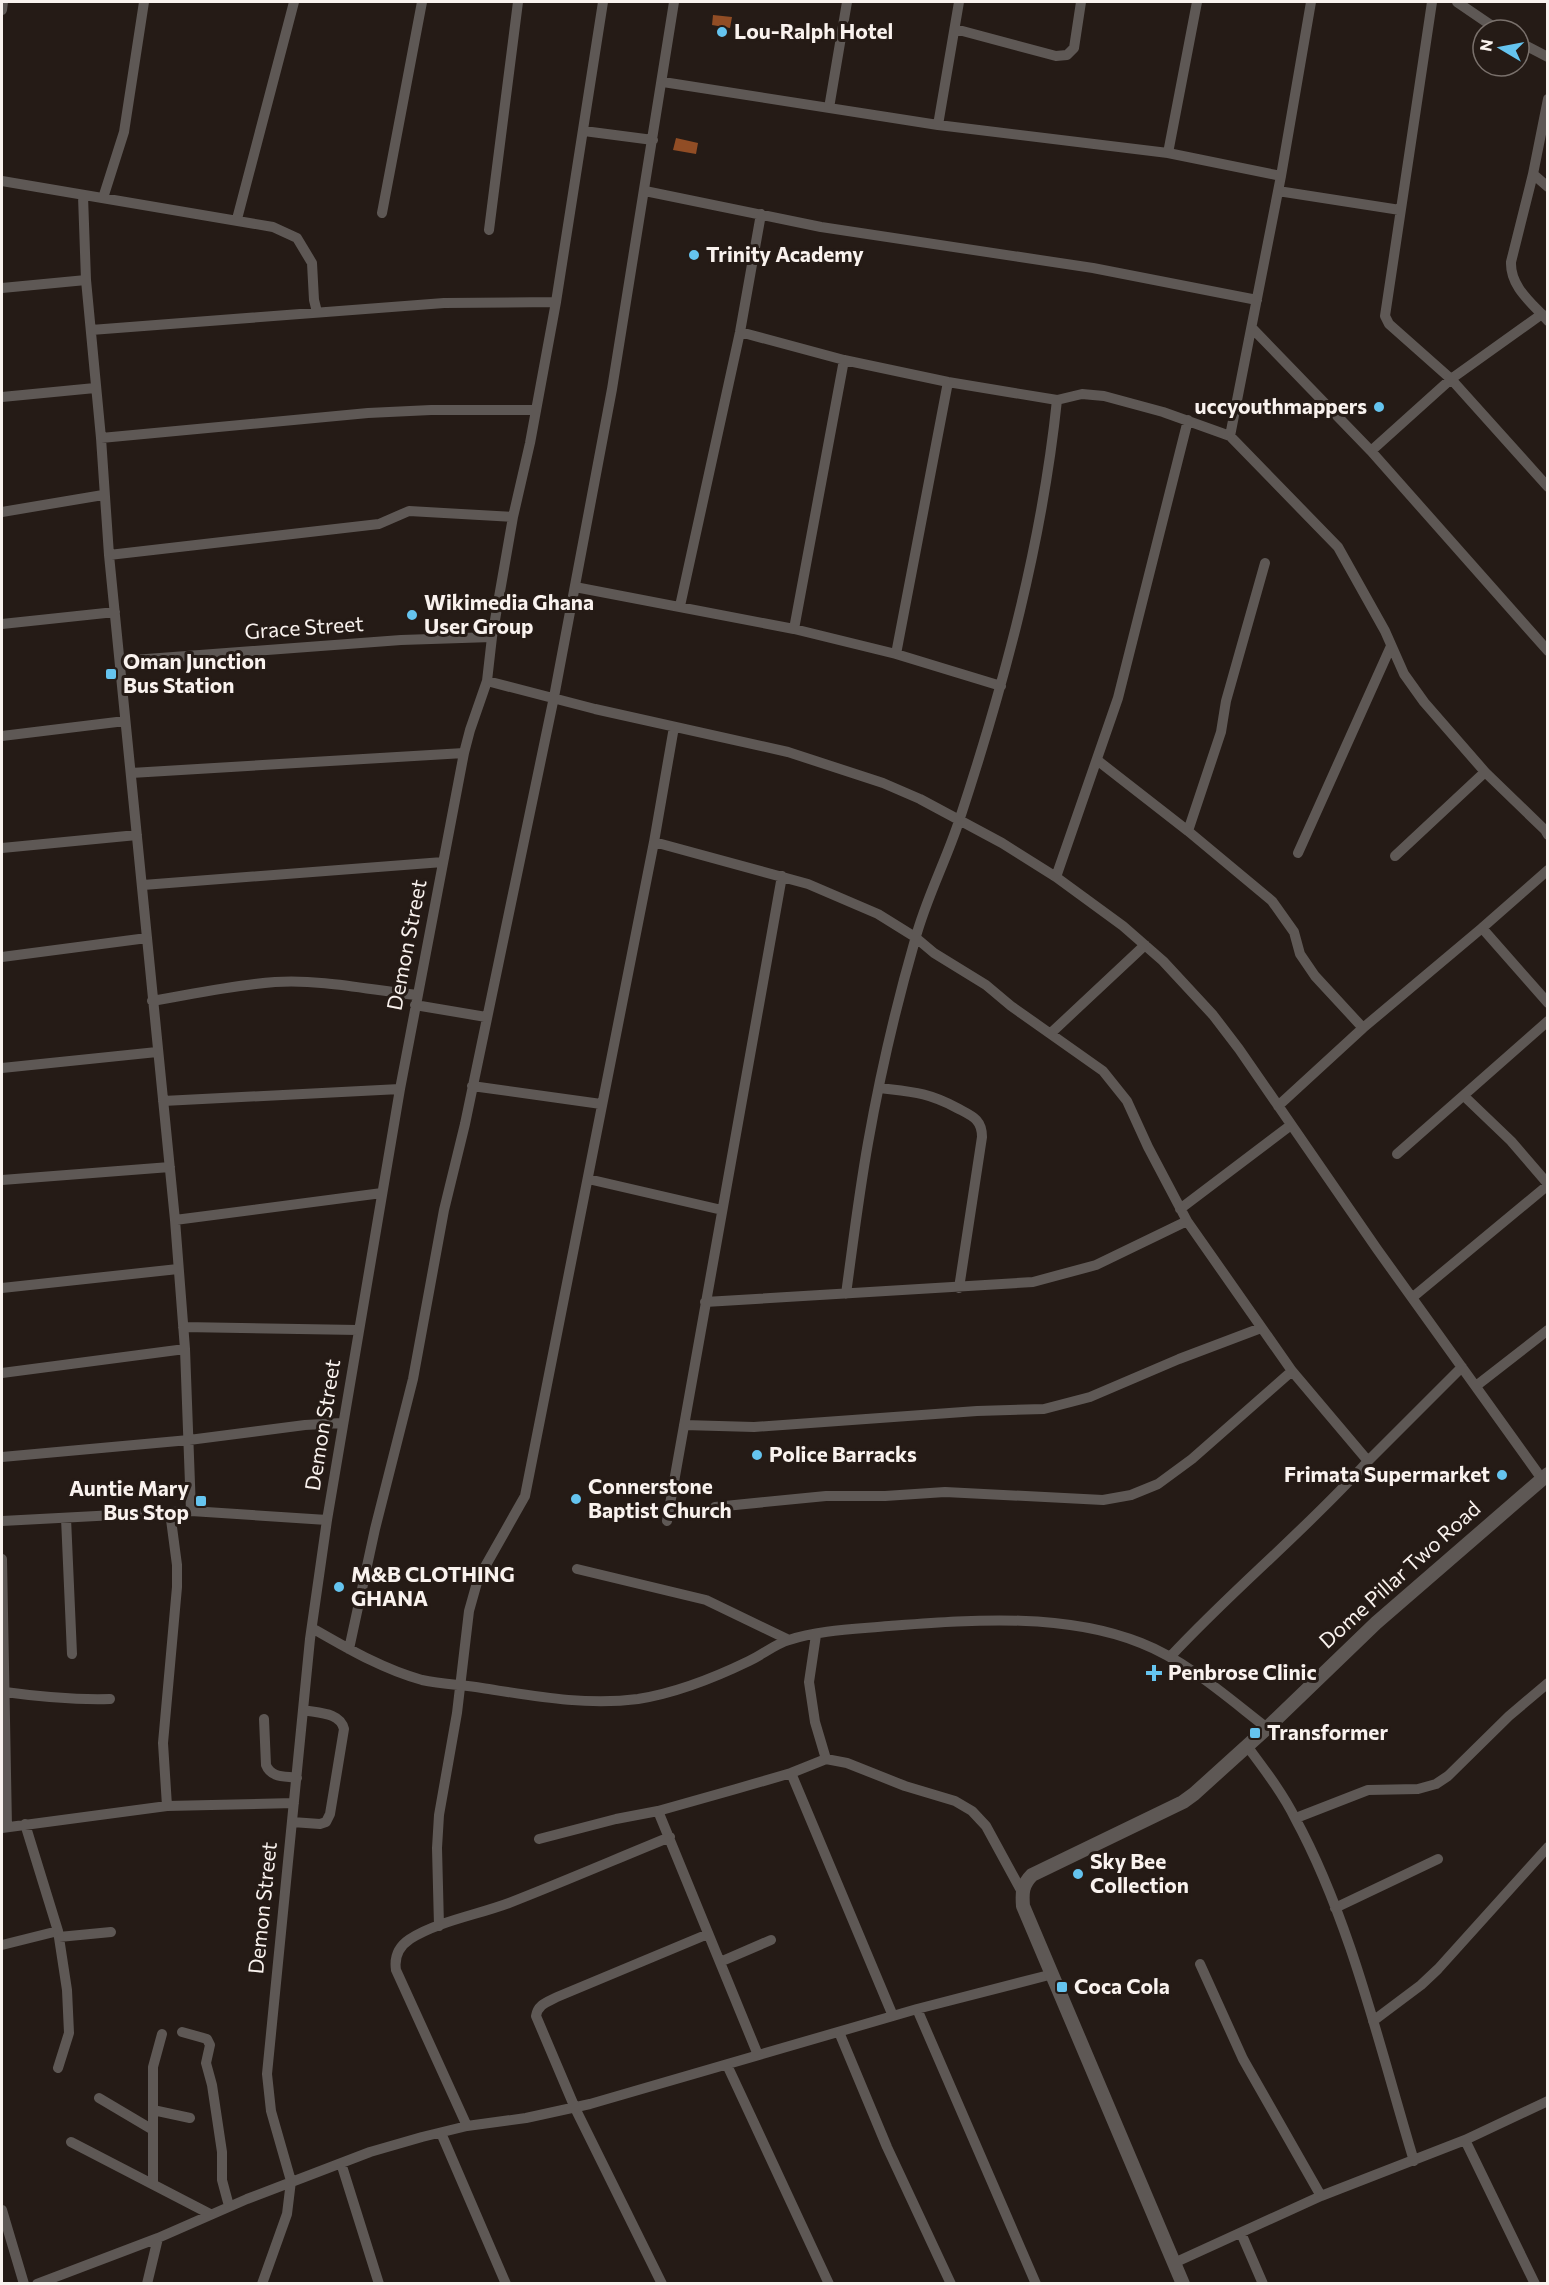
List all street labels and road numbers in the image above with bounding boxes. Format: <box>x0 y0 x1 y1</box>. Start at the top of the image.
street label: Grace Street <box>243 610 364 643</box>
street label: Demon Street <box>381 877 430 1012</box>
street label: Demon Street <box>299 1357 344 1492</box>
street label: Dome Pillar Two Road <box>1313 1495 1485 1653</box>
street label: Demon Street <box>242 1840 281 1975</box>

